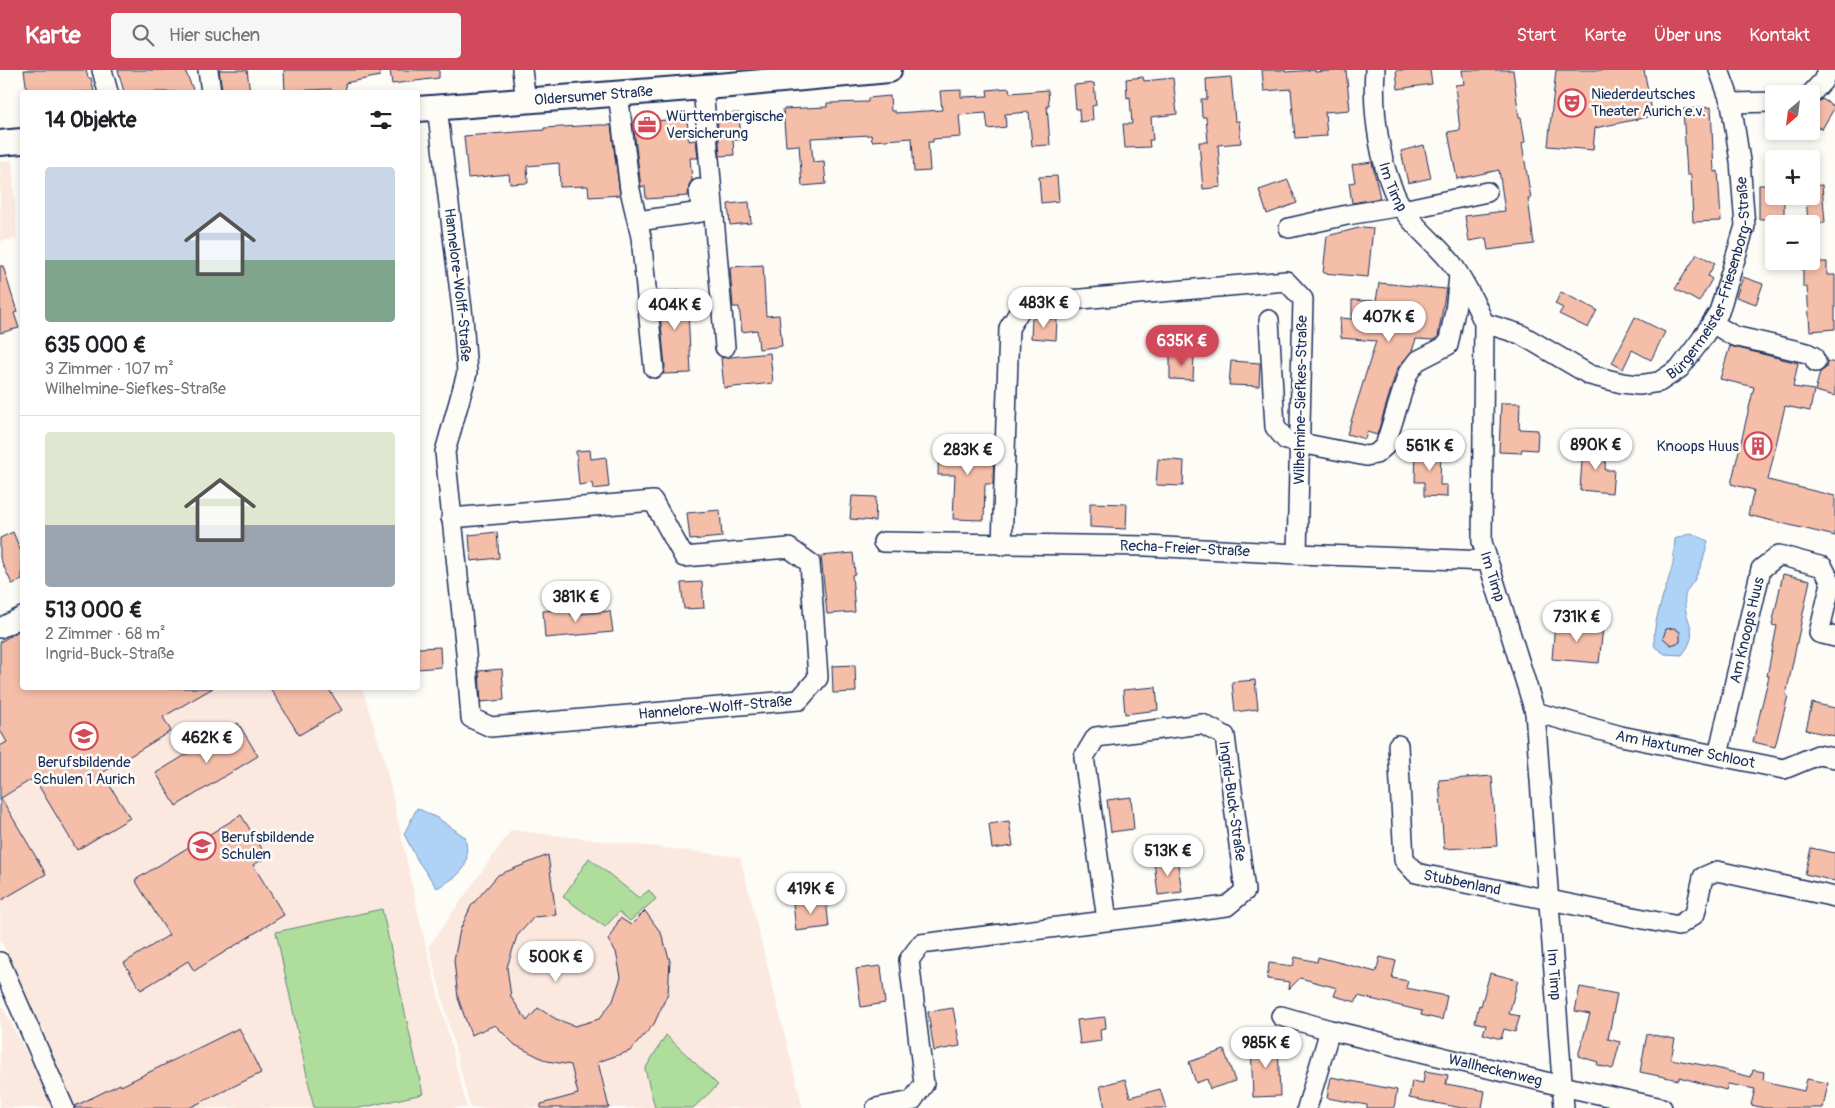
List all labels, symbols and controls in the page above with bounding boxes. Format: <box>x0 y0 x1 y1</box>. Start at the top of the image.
search box <box>111 13 461 58</box>
text: Karte <box>25 21 81 50</box>
icon: search <box>129 21 157 49</box>
text: Hier suchen <box>169 23 260 47</box>
text: Start <box>1516 24 1556 47</box>
text: Karte <box>1584 24 1626 47</box>
text: Über uns <box>1654 24 1721 47</box>
text: Kontakt <box>1749 24 1810 47</box>
street label: Oldersumer Straße <box>533 81 654 110</box>
place label: Niederdeutsches Theater Aurich e.v. <box>1591 85 1706 121</box>
north arrow <box>1765 85 1820 140</box>
map controls <box>1765 85 1820 270</box>
theatre icon: Niederdeutsches Theater Aurich e.v. <box>1557 88 1587 118</box>
icon: filters <box>367 106 395 134</box>
text: 14 Objekte <box>45 107 136 134</box>
place label: Württembergische Versicherung <box>666 107 784 143</box>
office icon: Württembergische Versicherung <box>632 110 662 140</box>
button: + <box>1765 150 1820 205</box>
street label: Im Timp <box>1375 160 1412 215</box>
street label: Bürgermeister-Friesenborg-Straße <box>1663 176 1754 384</box>
icon: home <box>175 199 265 289</box>
street label: Hannelore-Wolff-Straße <box>440 207 476 363</box>
button: − <box>1765 215 1820 270</box>
pin: 483K € <box>1003 286 1085 329</box>
pin: 404K € <box>634 288 716 331</box>
text: 483K € <box>1019 293 1069 313</box>
text: 404K € <box>648 295 702 315</box>
pin: 407K € <box>1348 300 1430 343</box>
text: 407K € <box>1363 307 1415 327</box>
street label: Wilhelmine-Siefkes-Straße <box>1290 314 1312 485</box>
pin: 635K € <box>1141 324 1223 367</box>
text: 635K € <box>1157 331 1207 351</box>
text: 635 000 € <box>45 332 146 359</box>
text: 3 Zimmer · 107 m² <box>45 359 174 379</box>
text: Wilhelmine-Siefkes-Straße <box>45 379 226 399</box>
pin: 890K € <box>1555 428 1637 471</box>
pin: 561K € <box>1389 430 1471 472</box>
building icon: Knoops Huus <box>1743 431 1773 461</box>
pin: 283K € <box>927 434 1009 476</box>
text: 890K € <box>1571 435 1621 455</box>
text: 561K € <box>1406 436 1454 456</box>
place label: Knoops Huus <box>1657 437 1739 456</box>
text: 283K € <box>943 440 993 460</box>
icon: home <box>175 465 265 555</box>
street label: Recha-Freier-Straße <box>1120 536 1251 561</box>
street label: Im Timp <box>1476 549 1510 604</box>
street label: Am Knoops Huus <box>1725 575 1768 685</box>
pin: 381K € <box>535 580 617 623</box>
text: 381K € <box>553 587 599 607</box>
text: 513 000 € <box>45 597 142 624</box>
pin: 731K € <box>1536 600 1618 643</box>
text: 731K € <box>1553 607 1601 627</box>
text: 2 Zimmer · 68 m² <box>45 624 165 644</box>
text: Ingrid-Buck-Straße <box>45 644 174 664</box>
street label: Hannelore-Wolff-Straße <box>637 691 793 724</box>
school or university icon: Berufsbildende Schulen 1 Aurich <box>69 721 99 751</box>
pin: 462K € <box>166 722 248 764</box>
street label: Am Haxtumer Schloot <box>1613 725 1758 773</box>
text: 462K € <box>181 728 233 748</box>
street label: Ingrid-Buck-Straße <box>1214 740 1250 863</box>
place label: Berufsbildende Schulen 1 Aurich <box>33 753 135 789</box>
place label: Berufsbildende Schulen <box>221 828 315 864</box>
school or university icon: Berufsbildende Schulen <box>187 831 217 861</box>
pin: 513K € <box>1127 834 1209 877</box>
text: 513K € <box>1144 841 1192 861</box>
street label: Stubbenland <box>1422 865 1503 899</box>
pin: 419K € <box>770 872 852 915</box>
text: 419K € <box>787 879 835 899</box>
pin: 500K € <box>515 940 597 983</box>
text: 500K € <box>529 947 583 967</box>
street label: Im Timp <box>1543 948 1566 1001</box>
pin: 985K € <box>1225 1026 1307 1069</box>
text: 985K € <box>1242 1033 1290 1053</box>
street label: Wallheckenweg <box>1446 1049 1544 1090</box>

